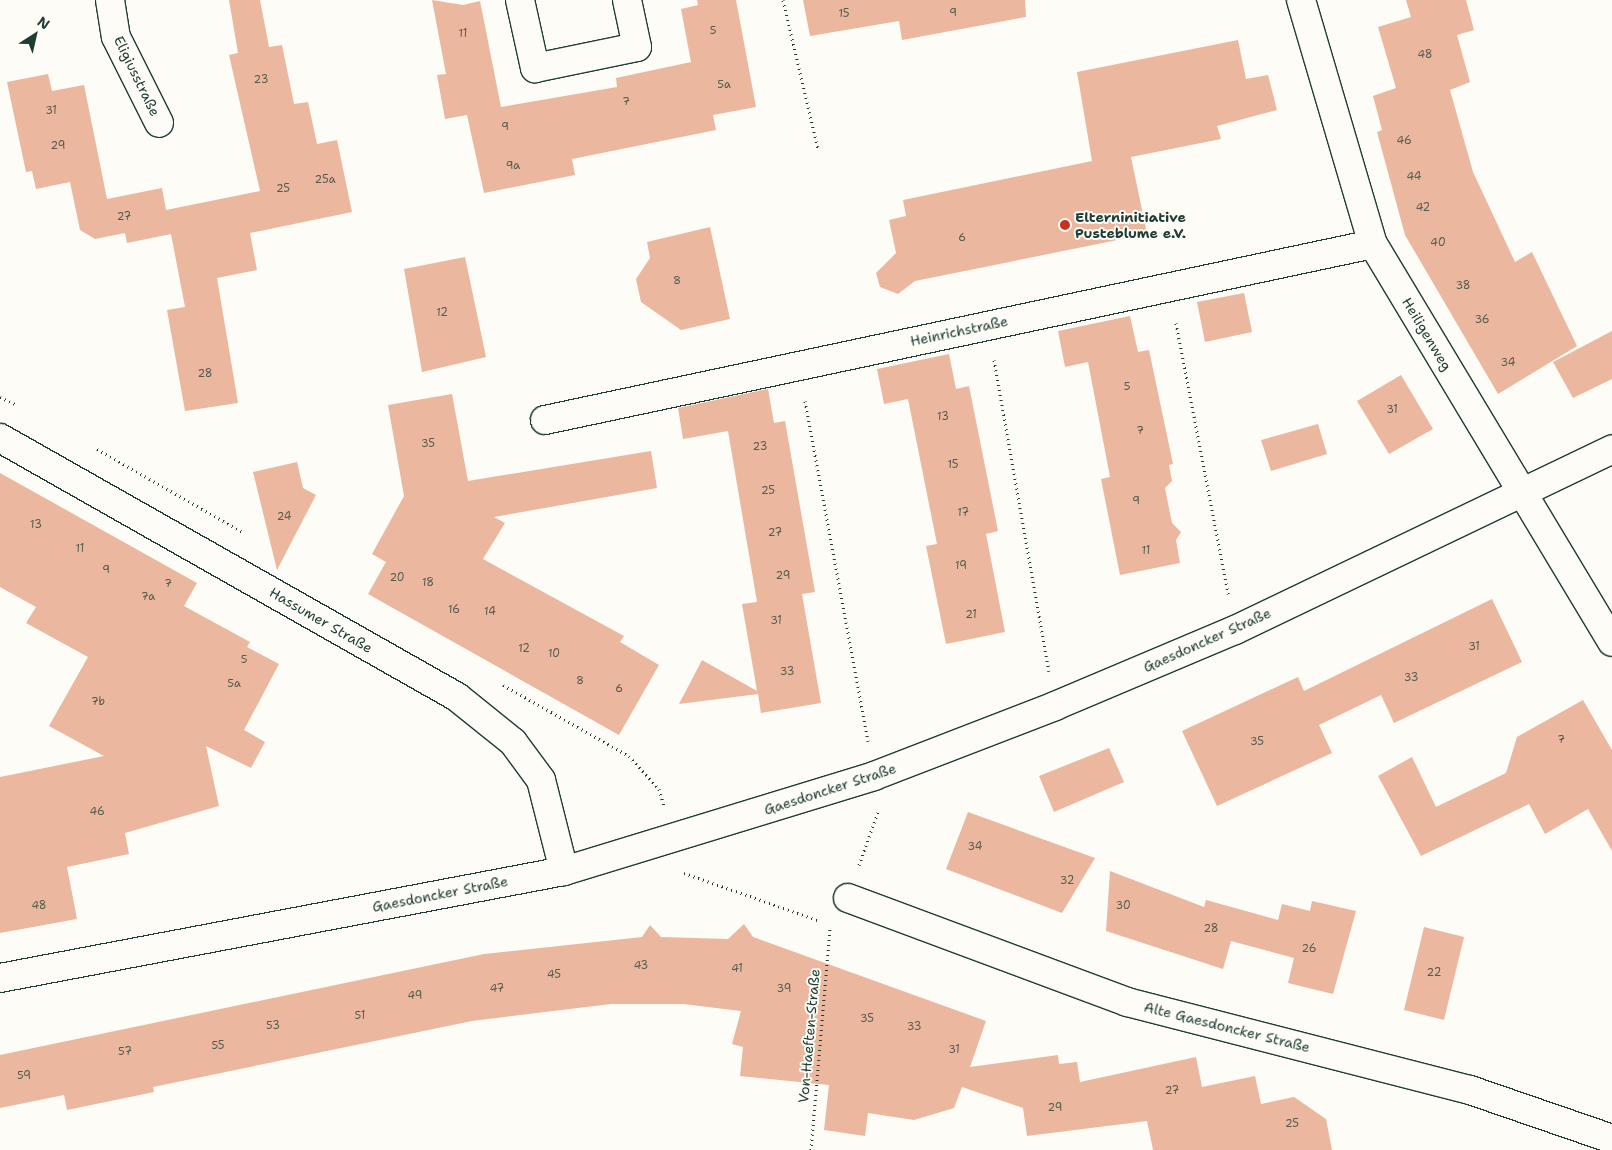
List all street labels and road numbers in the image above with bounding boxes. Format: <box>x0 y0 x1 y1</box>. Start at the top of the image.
street label: Eligiusstraße <box>110 33 164 119</box>
street label: Heiligenweg <box>1399 294 1455 374</box>
street label: Heinrichstraße <box>909 312 1009 350</box>
street label: Hassumer Straße <box>266 584 376 656</box>
street label: Gaesdoncker Straße <box>1141 604 1273 676</box>
street label: Gaesdoncker Straße <box>762 760 898 818</box>
street label: Gaesdoncker Straße <box>371 873 509 915</box>
street label: Von-Haeften-Straße <box>795 968 823 1104</box>
street label: Alte Gaesdoncker Straße <box>1142 998 1312 1056</box>

